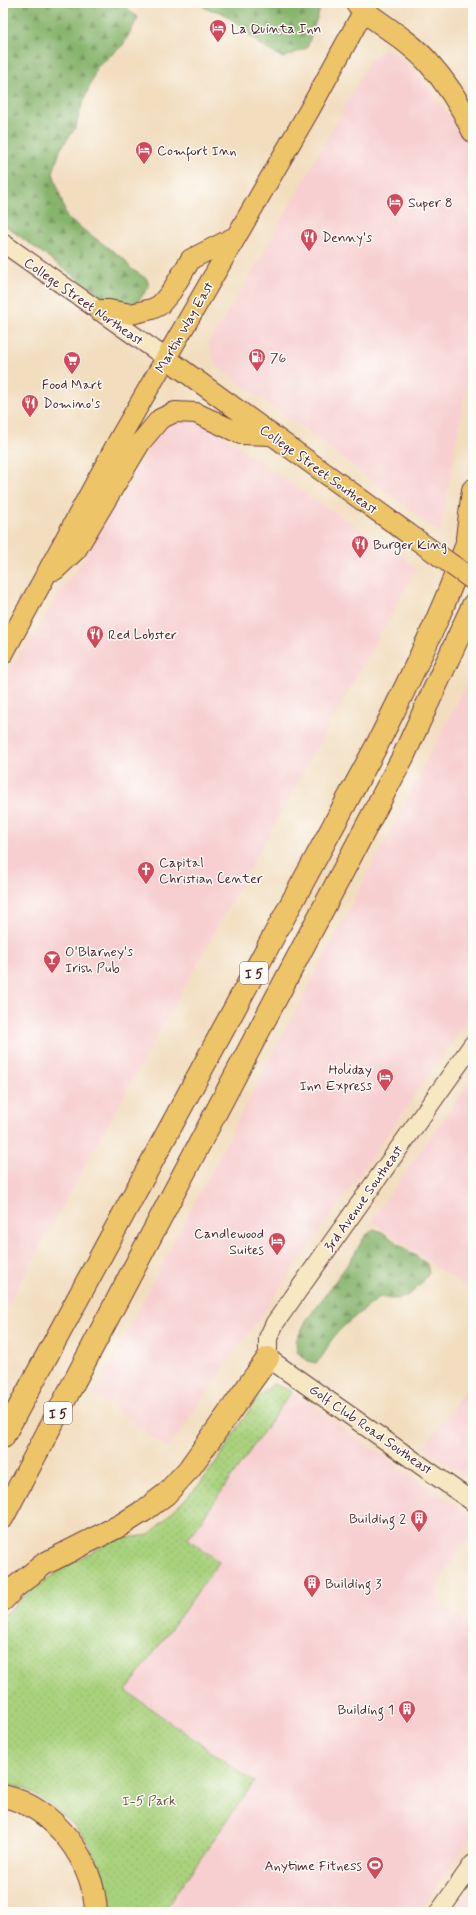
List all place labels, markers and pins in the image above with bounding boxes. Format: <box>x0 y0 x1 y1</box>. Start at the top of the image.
hotel icon: La Quinta Inn <box>208 18 228 43</box>
place label: La Quinta Inn <box>231 20 321 38</box>
hotel icon: Comfort Inn <box>134 140 154 165</box>
place label: Comfort Inn <box>157 142 237 162</box>
hotel icon: Super 8 <box>385 192 405 217</box>
place label: Super 8 <box>408 194 453 212</box>
restaurant icon: Denny's <box>299 227 319 252</box>
place label: Denny's <box>322 229 372 247</box>
fuel station icon: 76 <box>247 347 267 372</box>
place label: 76 <box>270 349 286 367</box>
supermarket icon: Food Mart <box>62 350 82 375</box>
place label: Food Mart <box>42 376 102 394</box>
restaurant icon: Domino's <box>20 393 40 418</box>
place label: Domino's <box>43 395 100 413</box>
restaurant icon: Burger King <box>350 534 370 559</box>
place label: Burger King <box>373 536 447 555</box>
restaurant icon: Red Lobster <box>85 624 105 649</box>
place label: Red Lobster <box>108 626 177 644</box>
place label: Capital Christian Center <box>159 854 263 888</box>
church icon: Capital Christian Center <box>136 860 156 885</box>
place label: O'Blarney's Irish Pub <box>65 943 133 977</box>
bar icon: O'Blarney's Irish Pub <box>42 949 62 974</box>
place label: Holiday Inn Express <box>299 1061 372 1095</box>
hotel icon: Holiday Inn Express <box>375 1067 395 1092</box>
place label: Candlewood Suites <box>194 1225 264 1259</box>
hotel icon: Candlewood Suites <box>267 1231 287 1256</box>
building icon: Building 2 <box>409 1508 429 1533</box>
place label: Building 2 <box>349 1510 406 1530</box>
building icon: Building 3 <box>302 1573 322 1598</box>
place label: Building 3 <box>325 1575 382 1595</box>
building icon: Building 1 <box>397 1699 417 1724</box>
place label: Building 1 <box>338 1701 394 1721</box>
sports icon: Anytime Fitness <box>365 1855 385 1880</box>
place label: Anytime Fitness <box>265 1857 362 1875</box>

